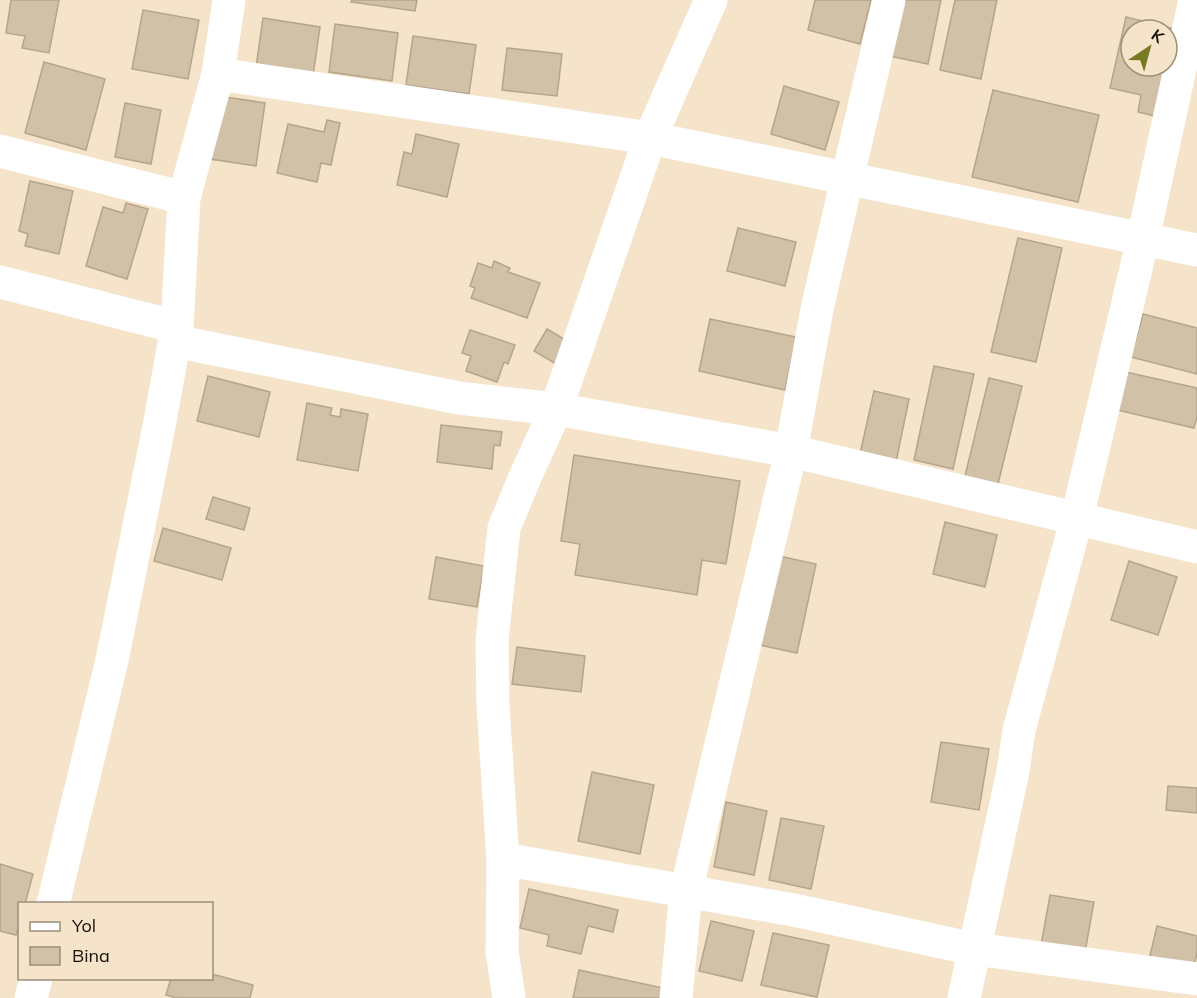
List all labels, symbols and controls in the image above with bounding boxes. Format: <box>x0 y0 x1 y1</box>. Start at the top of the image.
north arrow <box>1119 18 1179 78</box>
text: K <box>1148 25 1169 48</box>
legend <box>18 902 213 980</box>
text: Yol <box>71 914 96 937</box>
text: Bina <box>72 944 110 967</box>

